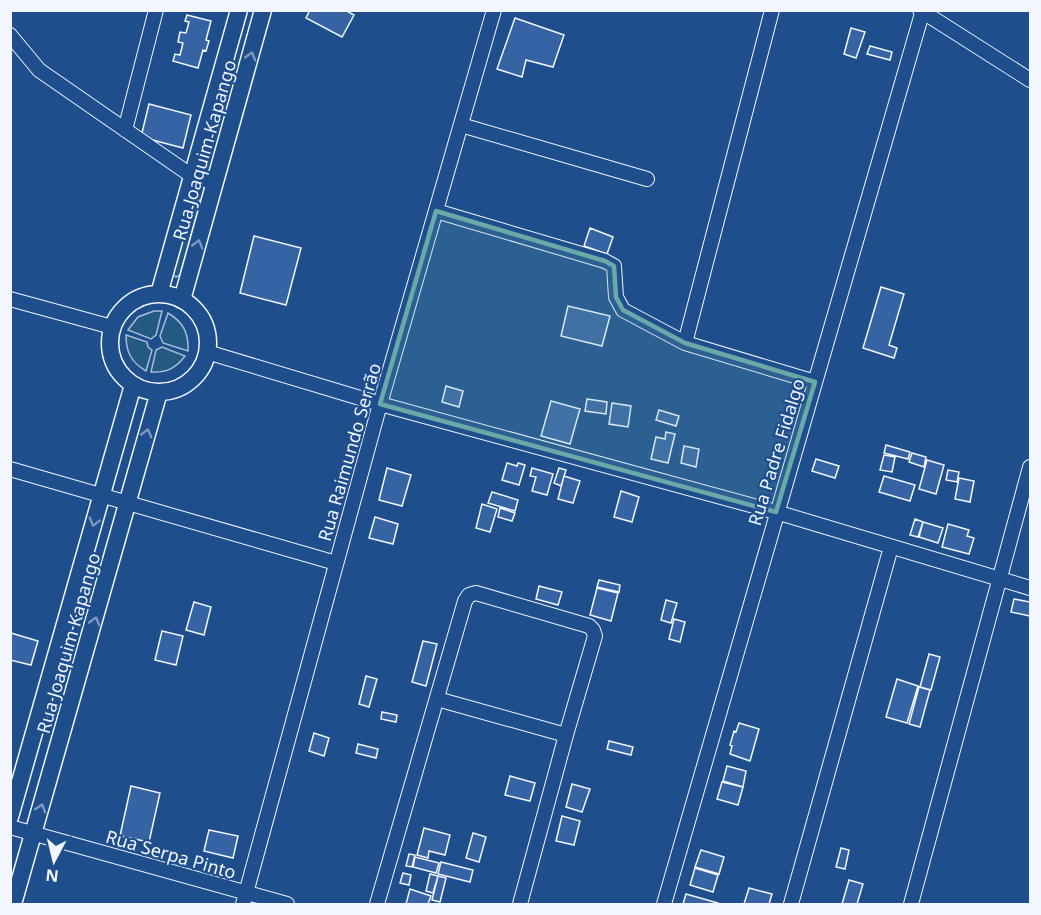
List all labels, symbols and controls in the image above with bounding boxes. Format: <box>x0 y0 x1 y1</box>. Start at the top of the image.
one-way arrow <box>243 51 256 61</box>
street label: Rua Joaquim Kapango <box>167 57 241 243</box>
one-way arrow <box>190 239 203 249</box>
street label: Rua Raimundo Serrão <box>312 360 386 544</box>
street label: Rua Padre Fidalgo <box>742 375 810 529</box>
one-way arrow <box>140 428 153 438</box>
one-way arrow <box>88 517 101 527</box>
street label: Rua Joaquim Kapango <box>31 550 105 736</box>
one-way arrow <box>88 616 100 626</box>
one-way arrow <box>34 803 46 814</box>
street label: Rua Serpa Pinto <box>103 824 239 884</box>
north arrow <box>24 831 84 891</box>
text: N <box>44 864 60 888</box>

